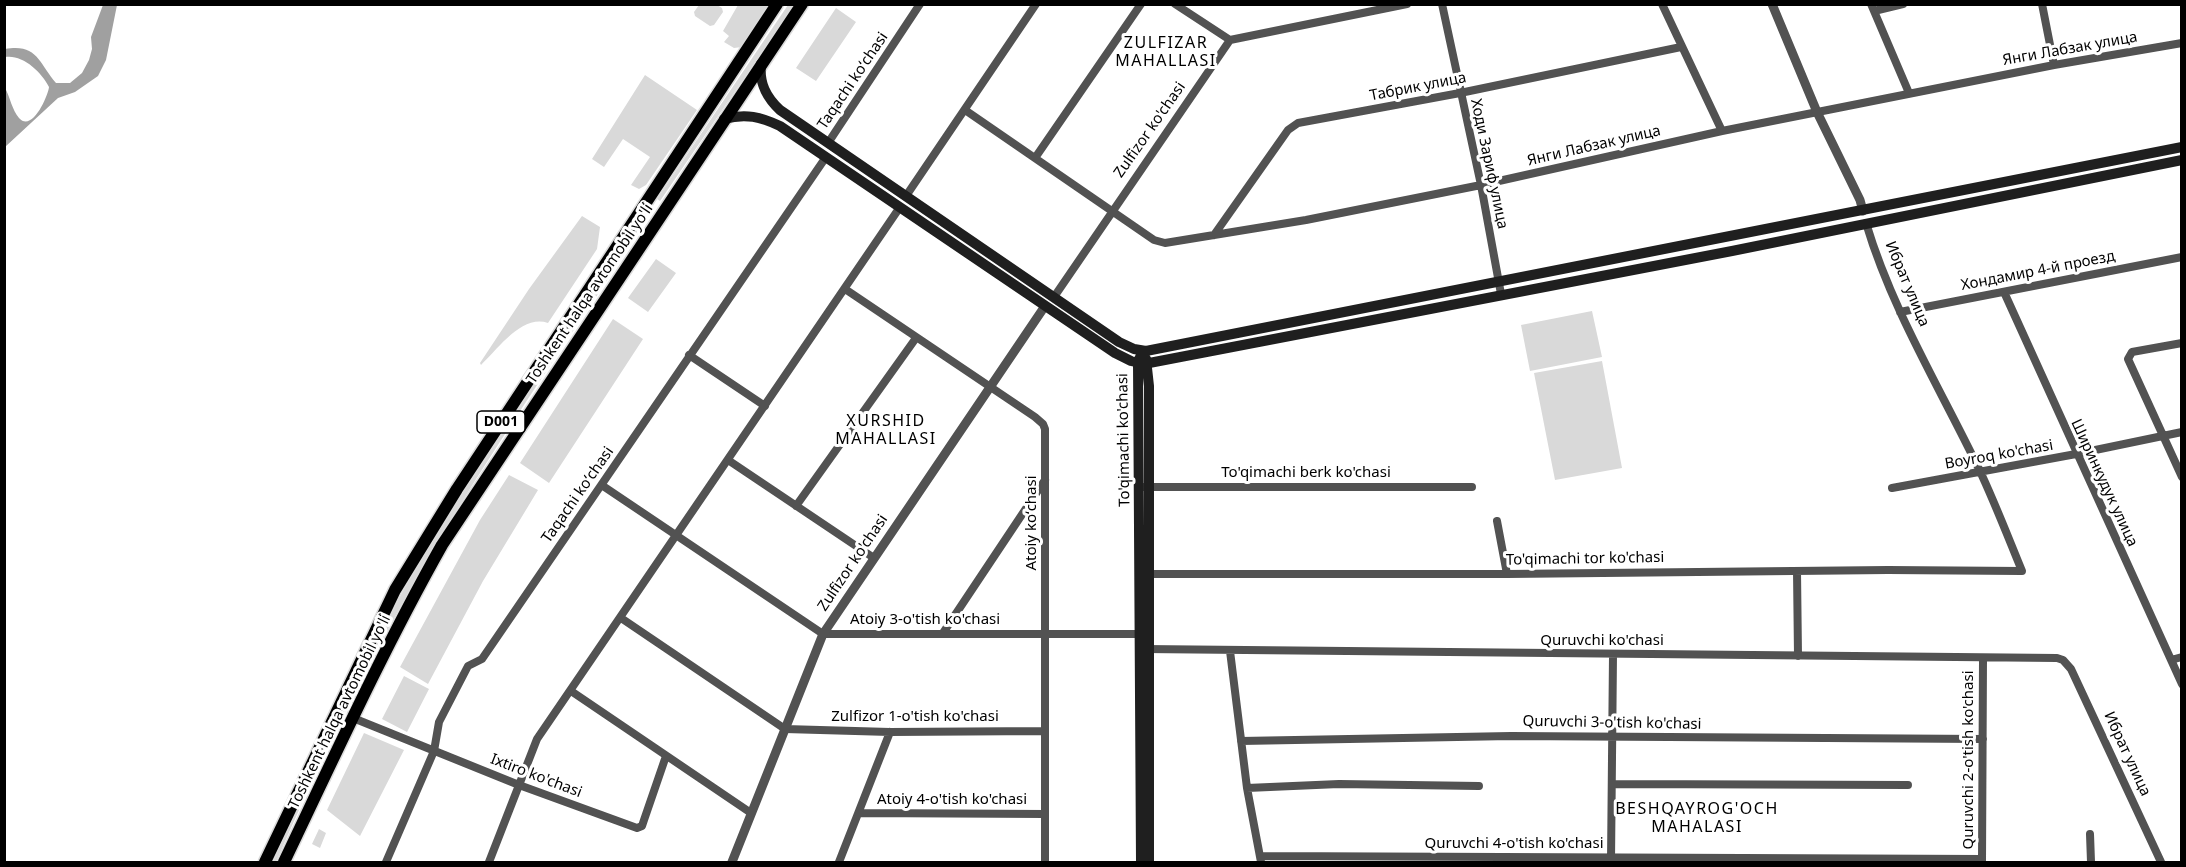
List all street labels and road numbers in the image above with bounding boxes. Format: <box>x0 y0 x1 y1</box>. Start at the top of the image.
street label: Янги Лабзак улица <box>2001 28 2139 70</box>
street label: Taqachi koʻchasi <box>814 29 892 133</box>
street label: Табрик улица <box>1368 69 1468 105</box>
street label: Zulfizor ko'chasi <box>1110 79 1190 181</box>
street label: Ходи Зариф улица <box>1466 97 1512 231</box>
street label: Янги Лабзак улица <box>1526 122 1662 170</box>
street label: Toshkent halqa avtomobil yo'li <box>523 201 657 387</box>
street label: Ибрат улица <box>1881 239 1933 329</box>
street label: Хондамир 4-й проезд <box>1960 247 2116 295</box>
street label: To'qimachi ko'chasi <box>1114 373 1134 507</box>
road number: D001 <box>477 411 525 433</box>
street label: Ширинкудук улица <box>2067 416 2141 550</box>
street label: Boyroq ko'chasi <box>1943 437 2055 473</box>
street label: Taqachi koʻchasi <box>538 444 618 546</box>
street label: To'qimachi berk ko'chasi <box>1221 464 1391 482</box>
street label: Atoiy koʻchasi <box>1023 475 1041 571</box>
street label: Zulfizor ko'chasi <box>814 511 892 615</box>
street label: To'qimachi tor ko'chasi <box>1506 549 1664 569</box>
street label: Atoiy 3-o'tish ko'chasi <box>850 611 1000 629</box>
street label: Toshkent halqa avtomobil yo'li <box>285 612 395 812</box>
street label: Quruvchi ko'chasi <box>1540 632 1664 650</box>
street label: Quruvchi 2-o'tish ko'chasi <box>1960 670 1978 850</box>
street label: Zulfizor 1-o'tish ko'chasi <box>831 708 999 726</box>
street label: Ибрат улица <box>2100 709 2154 799</box>
street label: Quruvchi 3-o'tish ko'chasi <box>1522 712 1702 734</box>
street label: Ixtiro ko'chasi <box>488 750 584 802</box>
street label: Atoiy 4-o'tish ko'chasi <box>877 791 1027 809</box>
street label: Quruvchi 4-o'tish ko'chasi <box>1424 835 1604 853</box>

